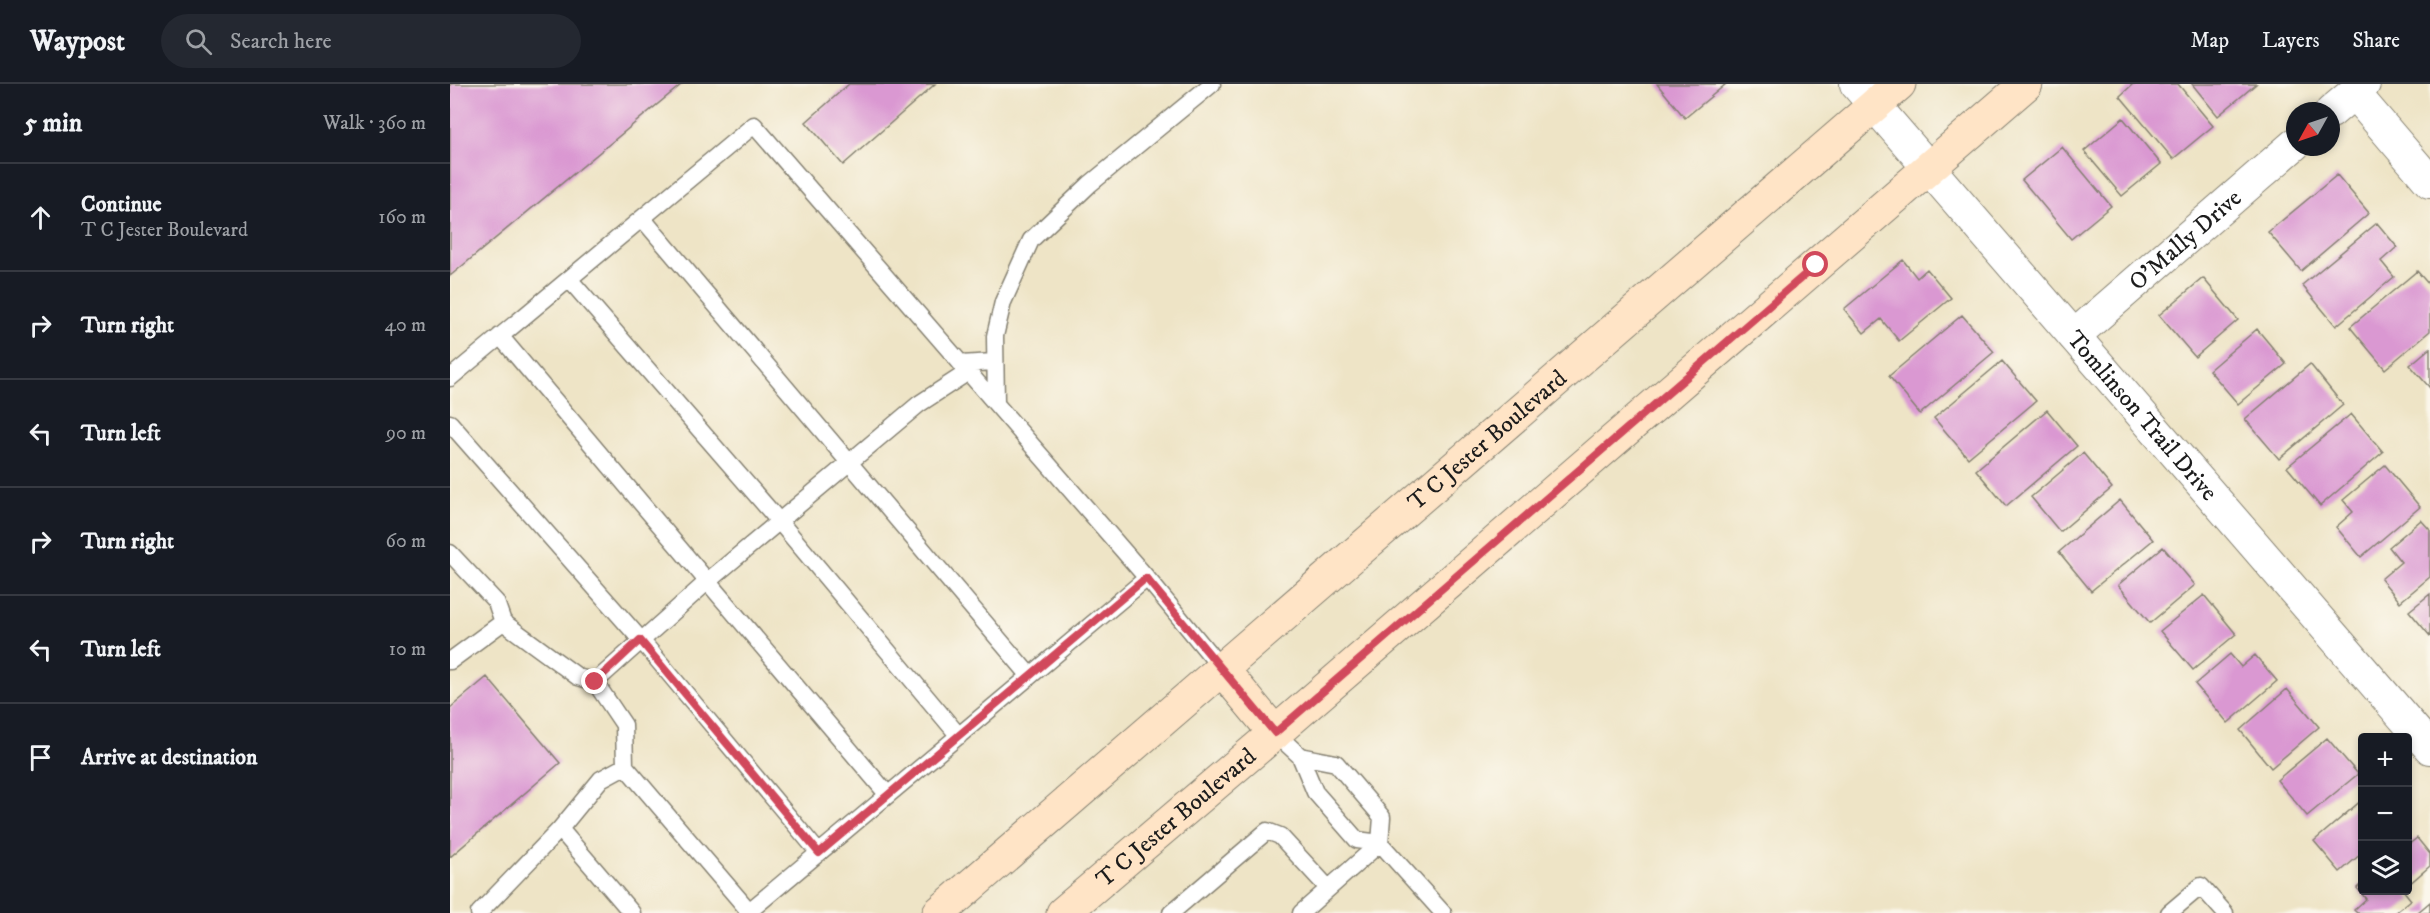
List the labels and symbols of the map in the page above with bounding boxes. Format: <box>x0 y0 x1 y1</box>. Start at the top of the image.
north arrow <box>2286 102 2340 156</box>
street label: O'Mally Drive <box>2123 183 2248 297</box>
route start <box>1802 251 1828 277</box>
street label: Tomlinson Trail Drive <box>2060 325 2224 507</box>
street label: T C Jester Boulevard <box>1402 364 1573 517</box>
route end <box>581 668 607 694</box>
street label: T C Jester Boulevard <box>1090 742 1263 894</box>

